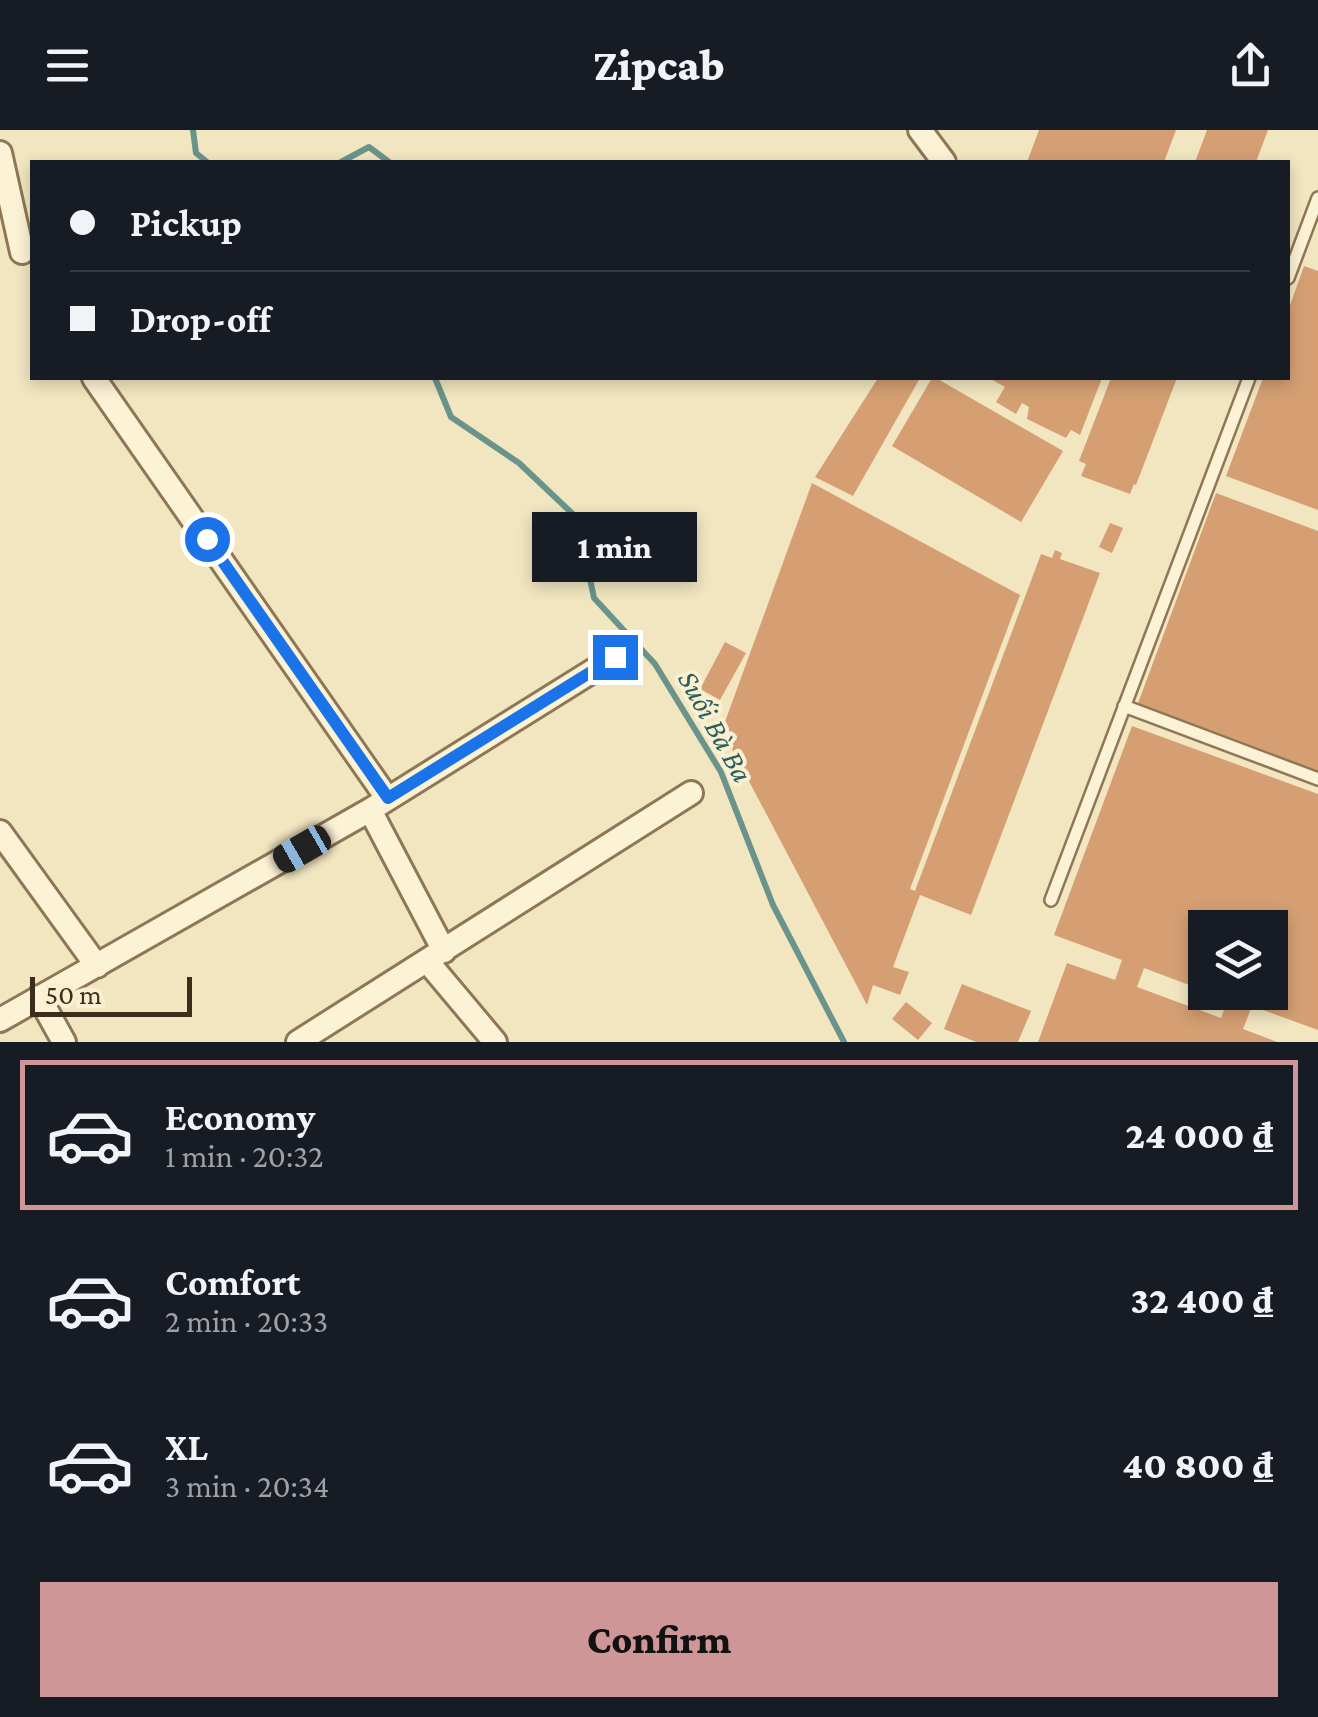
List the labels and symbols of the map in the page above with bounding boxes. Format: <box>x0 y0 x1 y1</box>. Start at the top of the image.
callout: 1 min <box>532 512 698 582</box>
route start <box>185 517 230 562</box>
route end <box>593 635 638 680</box>
water label: Suối Bà Ba <box>672 665 760 787</box>
car <box>269 821 335 877</box>
scale bar <box>30 972 192 1016</box>

